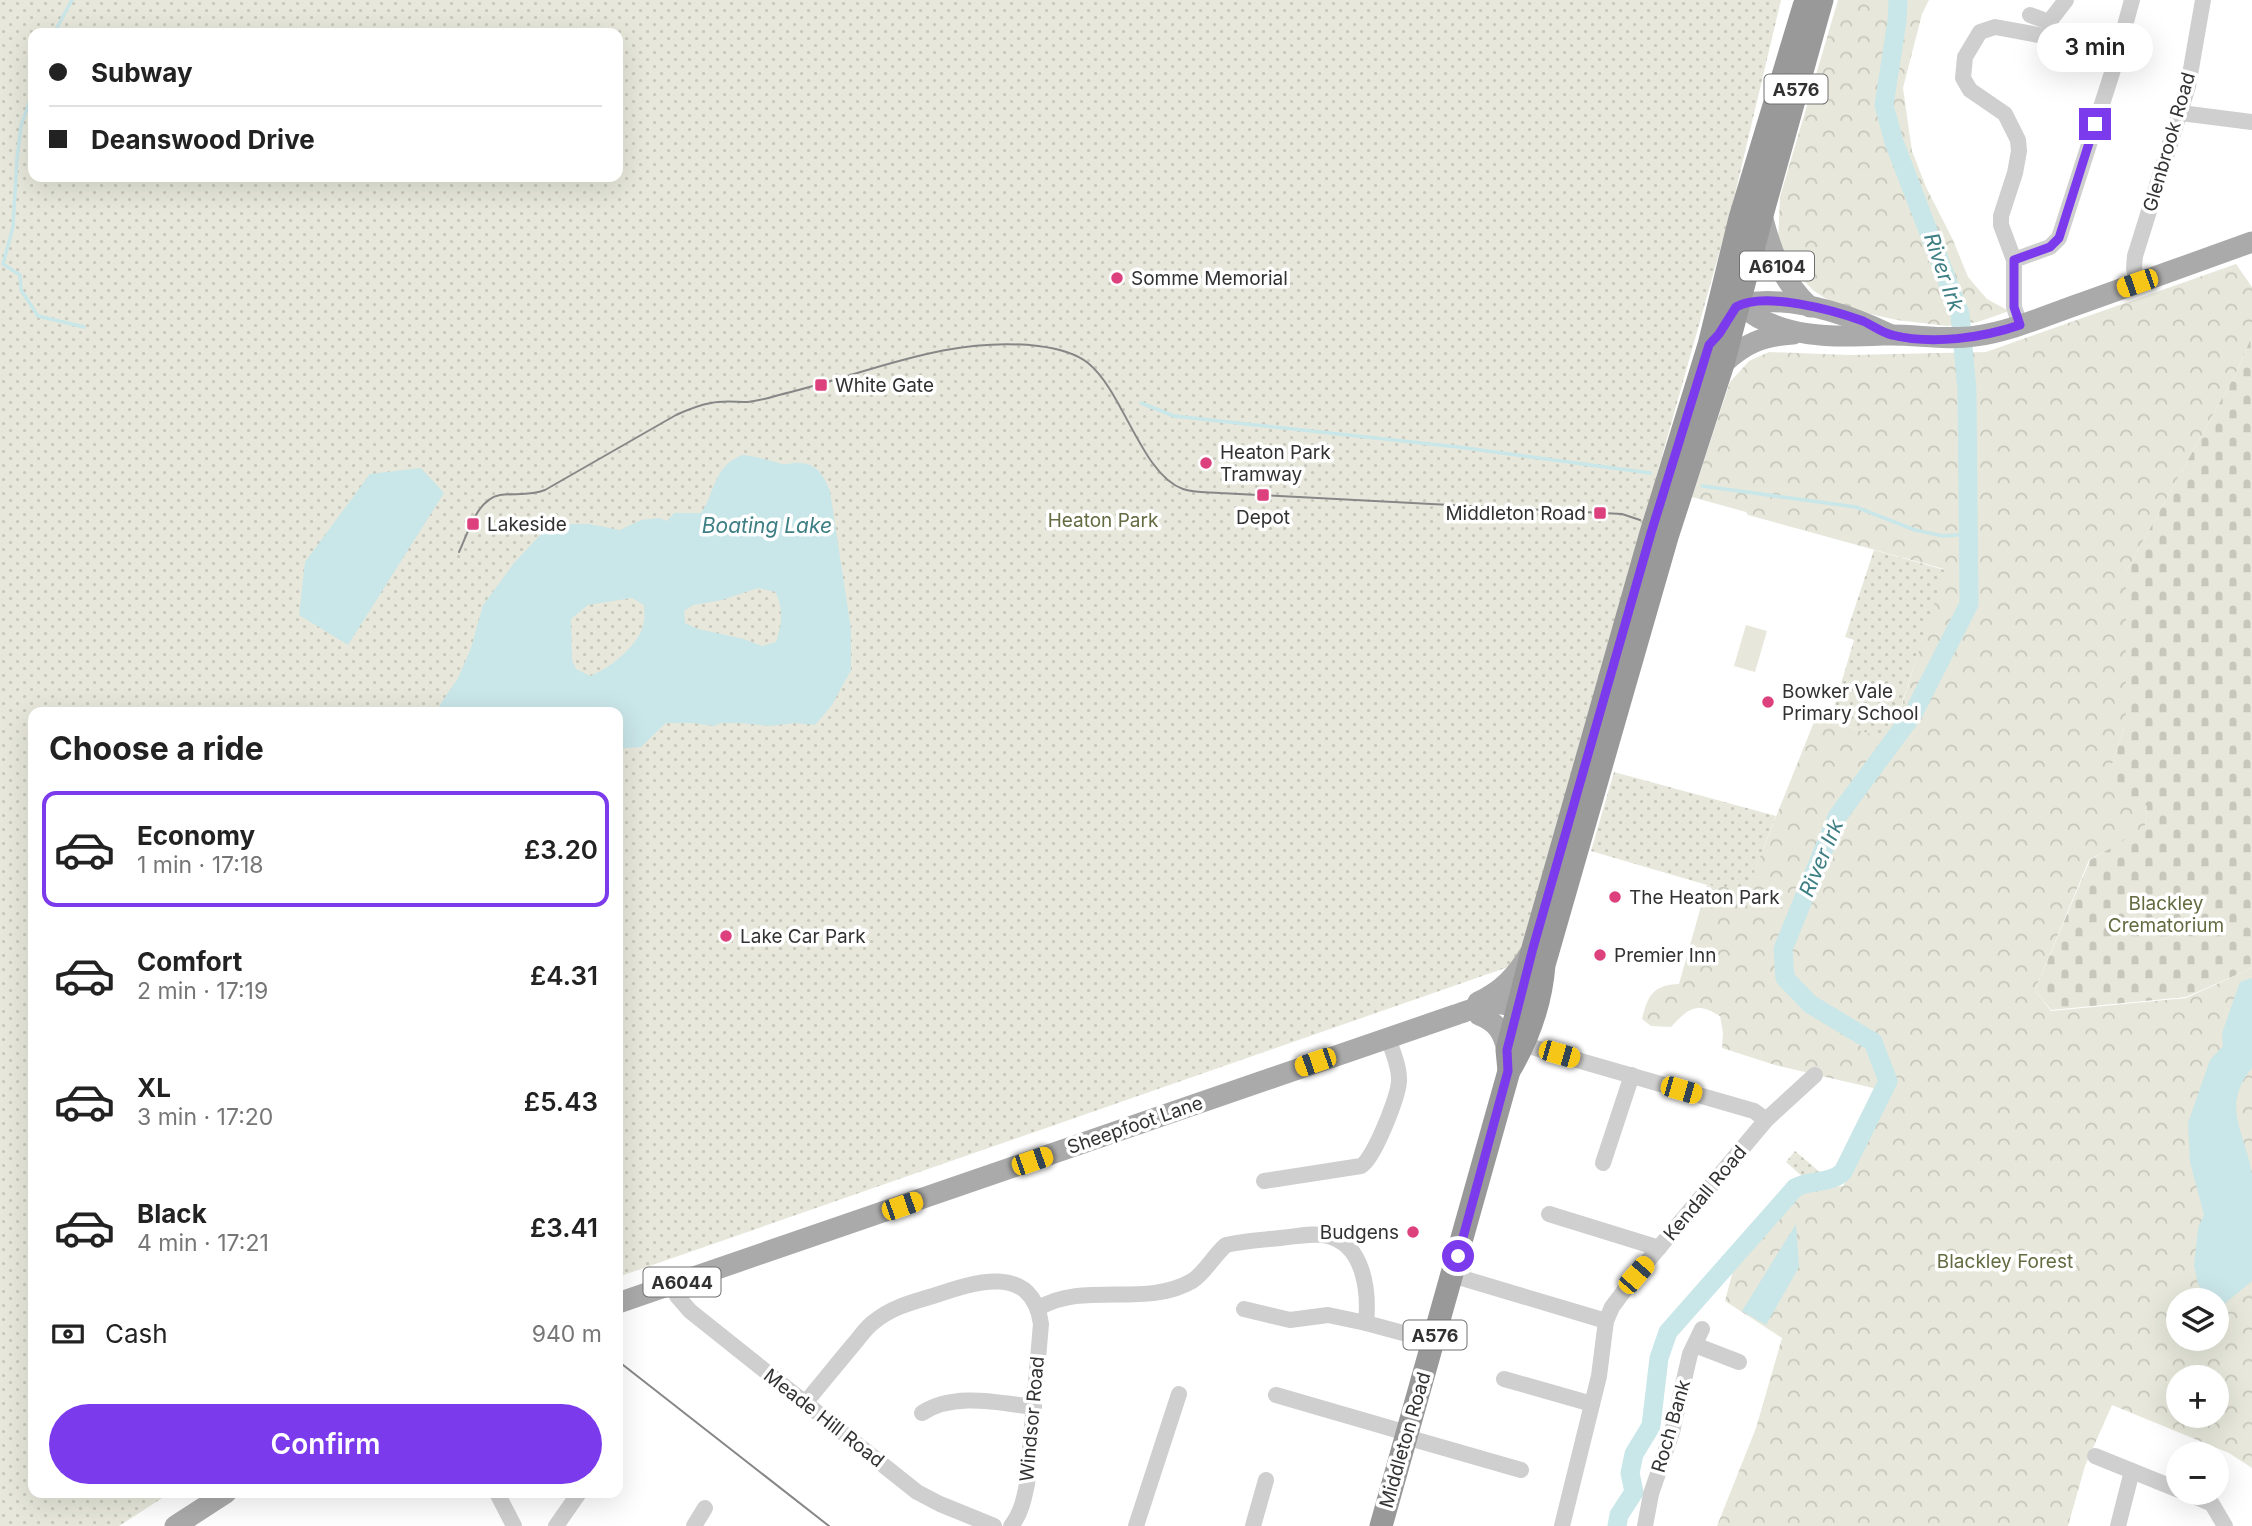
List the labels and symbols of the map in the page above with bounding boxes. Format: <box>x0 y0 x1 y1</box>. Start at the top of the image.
callout: 3 min <box>2037 23 2153 72</box>
street label: Glenbrook Road <box>2138 70 2200 214</box>
road number: A576 <box>1764 74 1828 104</box>
route end <box>2079 108 2111 140</box>
water label: River Irk <box>1919 229 1969 315</box>
road number: A6104 <box>1740 252 1814 280</box>
car <box>2114 266 2161 300</box>
place label: Somme Memorial <box>1131 267 1288 290</box>
marker: Somme Memorial <box>1109 270 1125 286</box>
place label: White Gate <box>835 374 934 397</box>
marker: White Gate <box>813 377 829 393</box>
place label: Heaton Park Tramway <box>1220 441 1331 486</box>
marker: Heaton Park Tramway <box>1198 455 1214 471</box>
marker: Depot <box>1255 487 1271 503</box>
place label: Middleton Road <box>1445 502 1586 525</box>
marker: Middleton Road <box>1592 505 1608 521</box>
place label: Depot <box>1236 506 1290 529</box>
park label: Heaton Park <box>1048 509 1159 532</box>
place label: Lakeside <box>487 513 567 536</box>
water label: Boating Lake <box>702 513 832 538</box>
marker: Lakeside <box>465 516 481 532</box>
place label: Bowker Vale Primary School <box>1782 680 1919 725</box>
marker: Bowker Vale Primary School <box>1760 694 1776 710</box>
water label: River Irk <box>1794 815 1849 900</box>
place label: The Heaton Park <box>1629 886 1780 909</box>
marker: The Heaton Park <box>1607 889 1623 905</box>
park label: Blackley Crematorium <box>2108 892 2224 937</box>
place label: Lake Car Park <box>740 925 866 948</box>
marker: Lake Car Park <box>718 928 734 944</box>
place label: Premier Inn <box>1614 944 1716 967</box>
marker: Premier Inn <box>1592 947 1608 963</box>
car <box>1536 1038 1583 1070</box>
car <box>1292 1045 1339 1079</box>
car <box>1658 1074 1705 1106</box>
street label: Sheepfoot Lane <box>1064 1091 1206 1159</box>
street label: Kendall Road <box>1659 1141 1751 1245</box>
car <box>1009 1144 1056 1178</box>
car <box>879 1189 926 1223</box>
place label: Budgens <box>1320 1221 1399 1244</box>
marker: Budgens <box>1405 1224 1421 1240</box>
route start <box>1442 1240 1474 1272</box>
park label: Blackley Forest <box>1937 1250 2073 1273</box>
car <box>1615 1252 1658 1298</box>
road number: A6044 <box>644 1268 720 1296</box>
road number: A576 <box>1404 1320 1466 1350</box>
street label: Windsor Road <box>1015 1355 1049 1483</box>
street label: Meade Hill Road <box>759 1364 889 1472</box>
street label: Middleton Road <box>1375 1369 1435 1511</box>
street label: Roch Bank <box>1647 1376 1695 1475</box>

